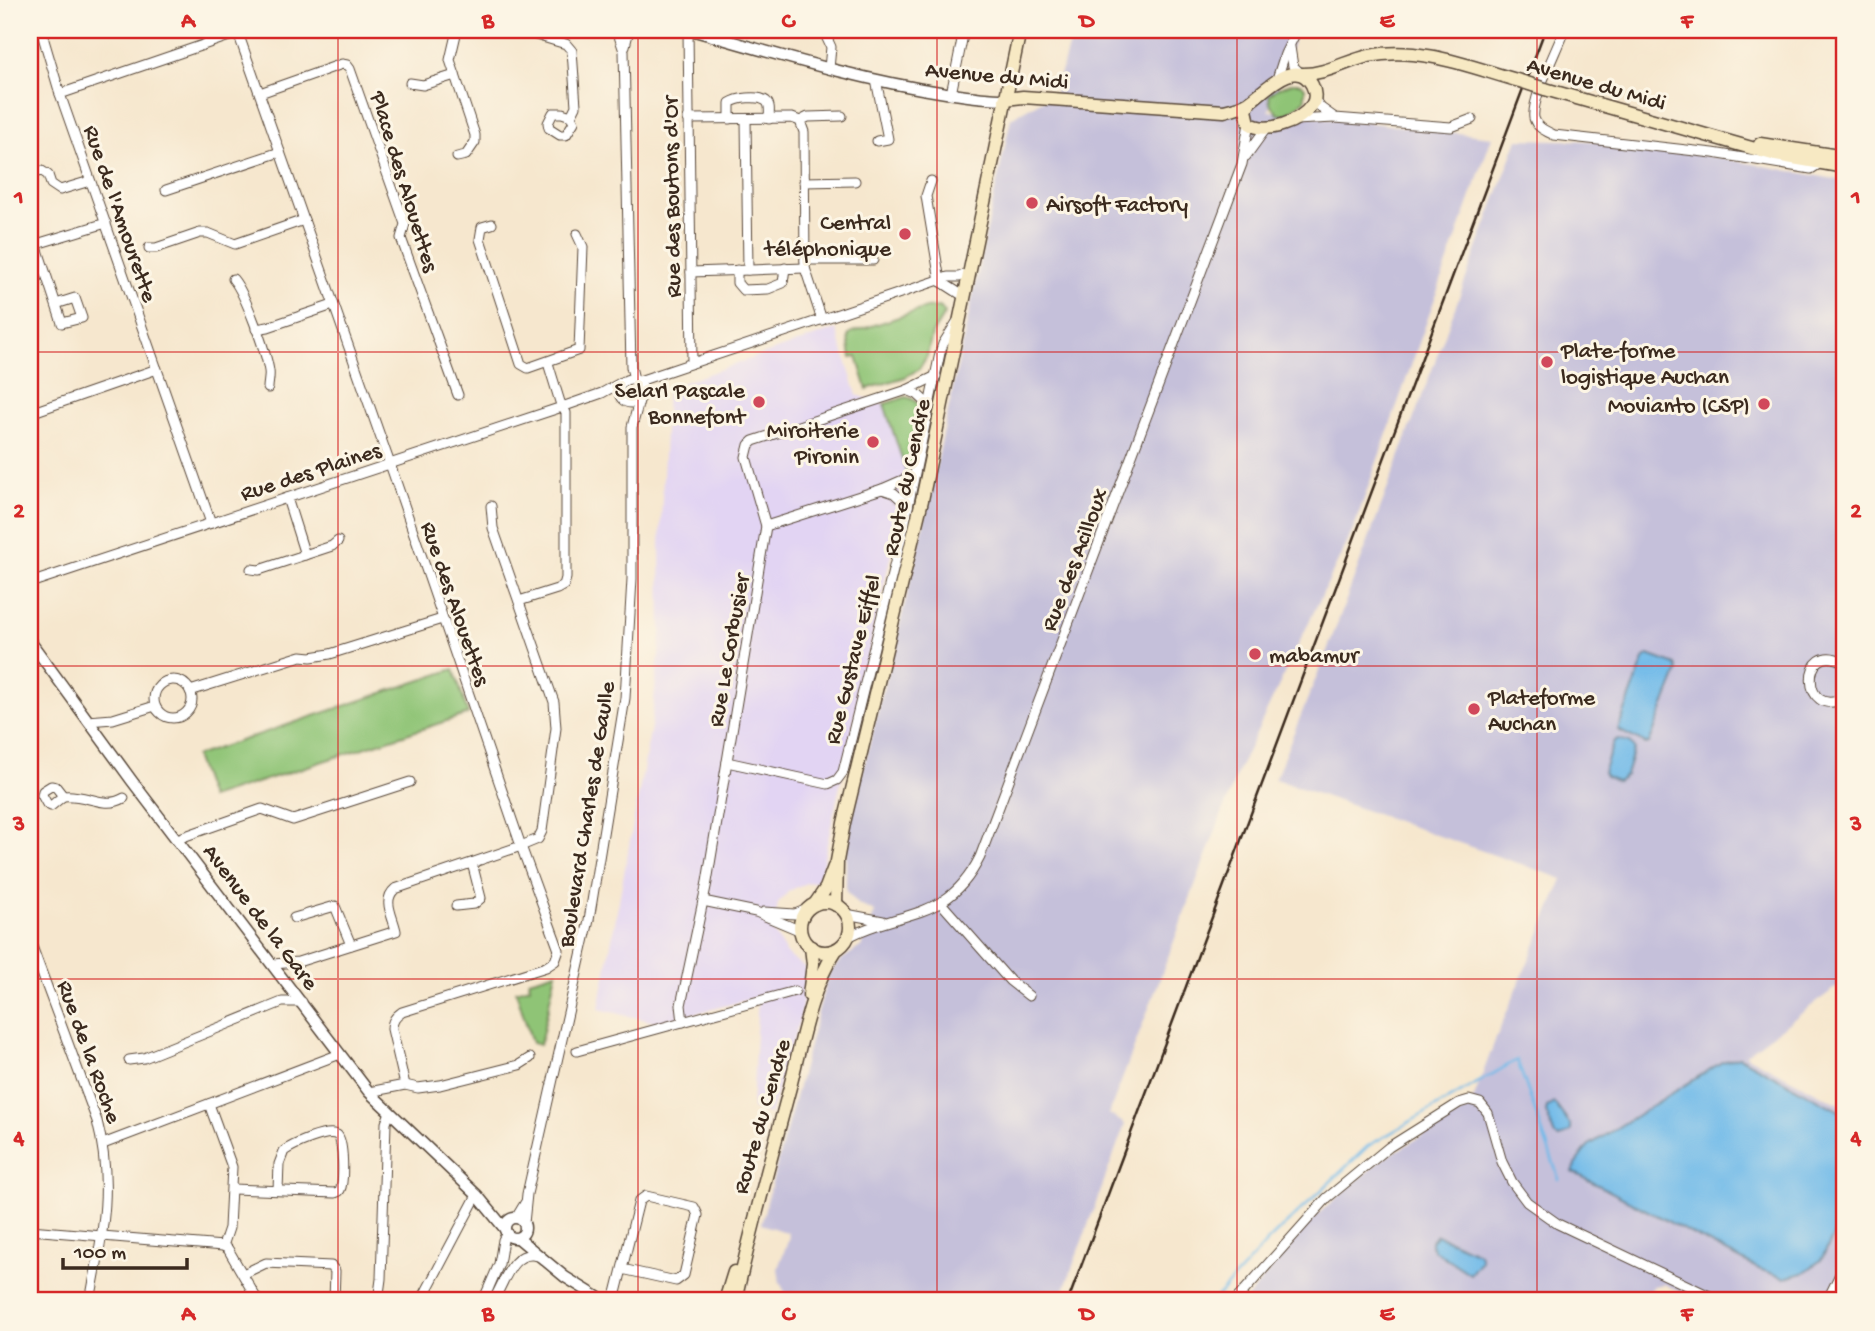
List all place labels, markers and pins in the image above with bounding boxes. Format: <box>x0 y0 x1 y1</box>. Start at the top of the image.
place label: Airsoft Factory <box>1046 193 1188 220</box>
marker: Airsoft Factory <box>1024 195 1040 211</box>
place label: Central téléphonique <box>763 211 892 264</box>
marker: Central téléphonique <box>897 226 913 242</box>
place label: Plate-forme logistique Auchan <box>1560 339 1729 392</box>
marker: Plate-forme logistique Auchan <box>1539 354 1555 370</box>
place label: Selarl Pascale Bonnefont <box>615 379 747 432</box>
marker: Selarl Pascale Bonnefont <box>751 394 767 410</box>
place label: Movianto (CSP) <box>1608 394 1750 421</box>
marker: Movianto (CSP) <box>1756 396 1772 412</box>
place label: Miroiterie Pironin <box>767 419 860 472</box>
marker: Miroiterie Pironin <box>865 434 881 450</box>
place label: mabamur <box>1269 644 1360 671</box>
marker: mabamur <box>1247 646 1263 662</box>
place label: Plateforme Auchan <box>1487 686 1596 739</box>
marker: Plateforme Auchan <box>1466 701 1482 717</box>

